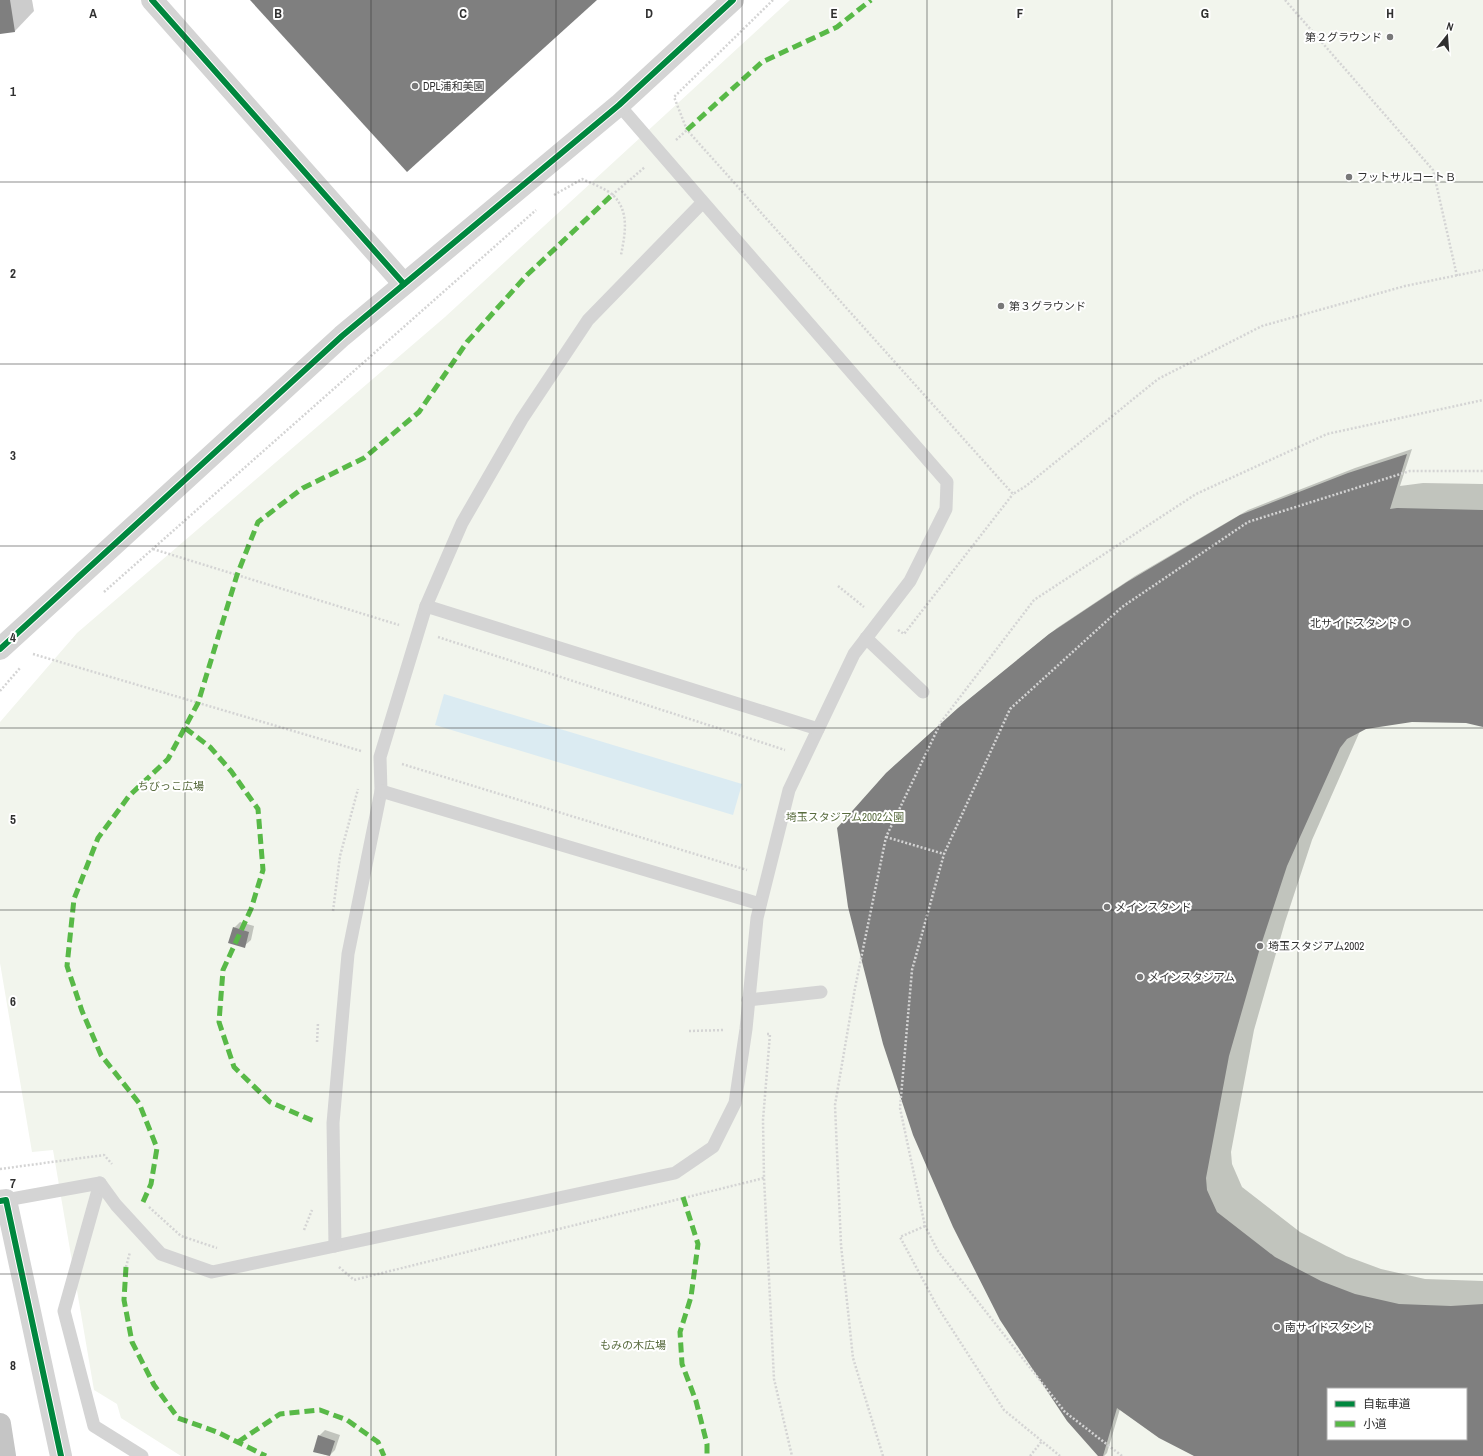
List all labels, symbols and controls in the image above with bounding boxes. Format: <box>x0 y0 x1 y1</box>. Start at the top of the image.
text: A <box>89 5 97 22</box>
text: B <box>274 5 282 22</box>
text: C <box>459 5 467 22</box>
text: D <box>645 5 653 22</box>
text: E <box>830 5 838 22</box>
text: F <box>1017 5 1024 22</box>
text: G <box>1201 5 1209 22</box>
text: H <box>1386 5 1394 22</box>
north arrow <box>1427 16 1467 56</box>
text: N <box>1445 19 1455 34</box>
place label: 第２グラウンド <box>1305 30 1382 44</box>
marker: 第２グラウンド <box>1385 32 1395 42</box>
place label: DPL浦和美園 <box>423 79 485 93</box>
marker: DPL浦和美園 <box>410 81 420 91</box>
text: 1 <box>10 83 16 100</box>
place label: フットサルコートＢ <box>1357 170 1456 184</box>
marker: フットサルコートＢ <box>1344 172 1354 182</box>
text: 2 <box>10 265 16 282</box>
place label: 第３グラウンド <box>1009 299 1086 313</box>
marker: 第３グラウンド <box>996 301 1006 311</box>
text: 3 <box>10 447 16 464</box>
place label: 北サイドスタンド <box>1310 616 1398 630</box>
marker: 北サイドスタンド <box>1401 618 1411 628</box>
text: 4 <box>10 629 16 646</box>
park label: ちびっこ広場 <box>138 779 204 793</box>
park label: 埼玉スタジアム2002公園 <box>786 810 904 824</box>
text: 5 <box>10 811 16 828</box>
place label: メインスタンド <box>1115 900 1192 914</box>
marker: メインスタンド <box>1102 902 1112 912</box>
place label: 埼玉スタジアム2002 <box>1268 939 1364 953</box>
marker: 埼玉スタジアム2002 <box>1255 941 1265 951</box>
place label: メインスタジアム <box>1148 970 1235 984</box>
marker: メインスタジアム <box>1135 972 1145 982</box>
text: 6 <box>10 993 16 1010</box>
text: 7 <box>10 1175 16 1192</box>
place label: 南サイドスタンド <box>1285 1320 1373 1334</box>
marker: 南サイドスタンド <box>1272 1322 1282 1332</box>
park label: もみの木広場 <box>600 1338 666 1352</box>
text: 8 <box>10 1357 16 1374</box>
legend <box>1327 1388 1467 1440</box>
text: 自転車道 <box>1363 1396 1411 1412</box>
text: 小道 <box>1363 1416 1387 1432</box>

